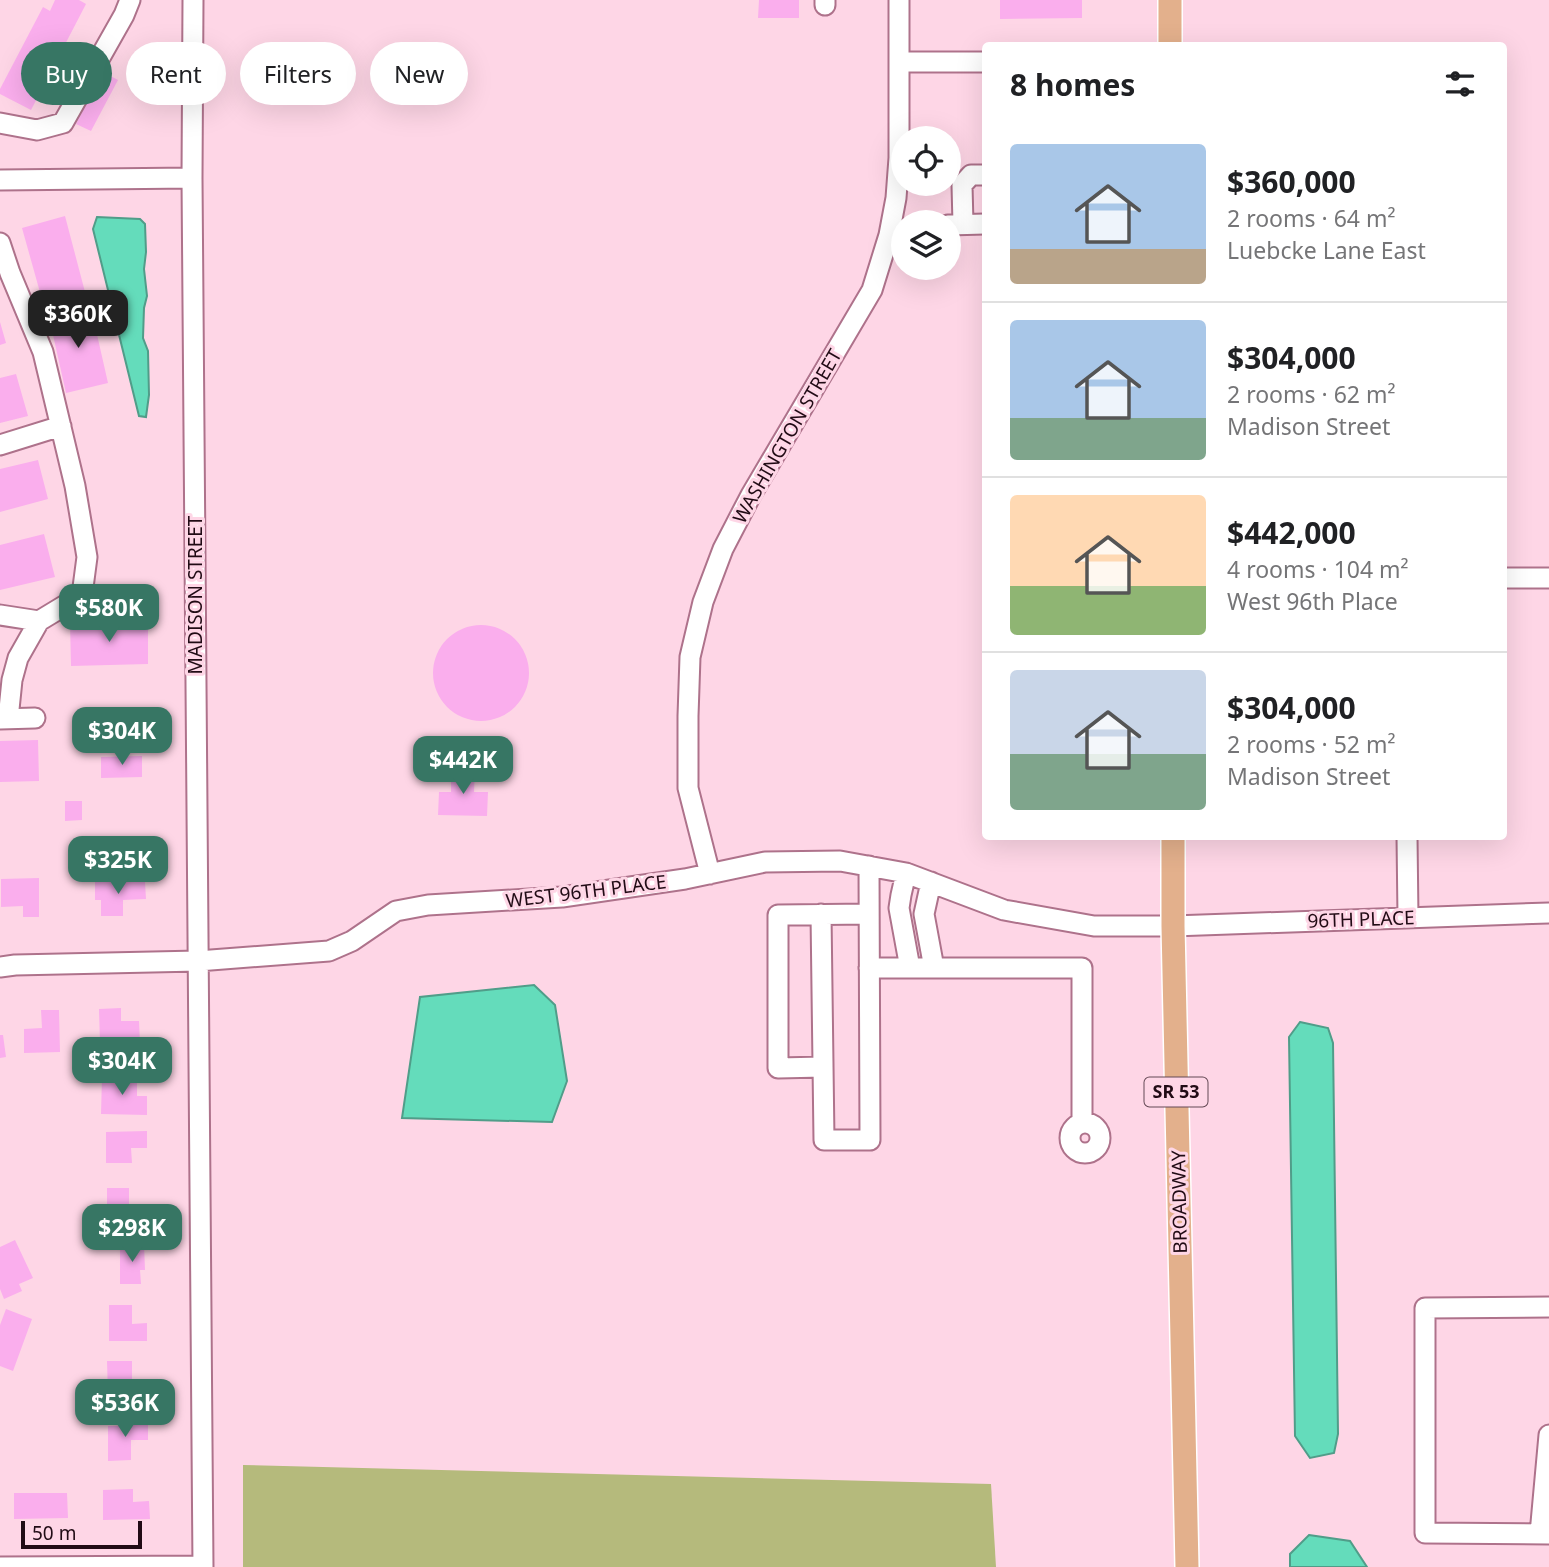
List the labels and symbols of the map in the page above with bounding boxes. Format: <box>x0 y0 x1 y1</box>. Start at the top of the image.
pin: $360K <box>29 290 127 350</box>
street label: WASHINGTON STREET <box>726 344 848 528</box>
street label: MADISON STREET <box>182 515 208 674</box>
pin: $580K <box>60 584 158 644</box>
pin: $304K <box>73 708 171 767</box>
pin: $442K <box>414 736 512 796</box>
pin: $325K <box>69 836 167 896</box>
street label: WEST 96TH PLACE <box>504 868 668 914</box>
street label: 96TH PLACE <box>1307 904 1415 934</box>
pin: $304K <box>73 1038 171 1097</box>
road number: SR 53 <box>1144 1078 1208 1106</box>
street label: BROADWAY <box>1165 1150 1193 1254</box>
pin: $298K <box>83 1204 181 1264</box>
pin: $536K <box>76 1380 174 1439</box>
scale bar <box>21 1518 142 1550</box>

